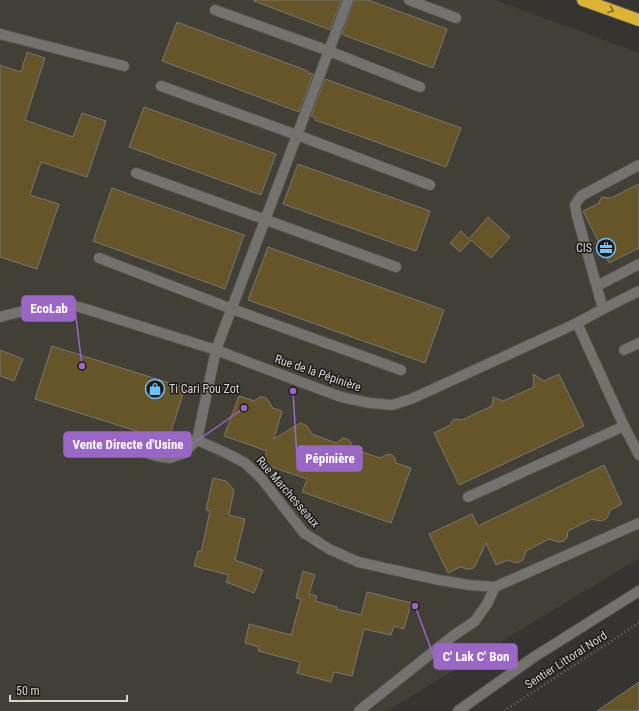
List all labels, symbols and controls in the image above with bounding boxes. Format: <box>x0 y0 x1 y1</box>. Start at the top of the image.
one-way arrow <box>608 6 615 14</box>
office icon: CIS <box>595 237 617 259</box>
place label: CIS <box>576 241 592 255</box>
callout: EcoLab <box>22 296 75 321</box>
text: EcoLab <box>30 301 68 316</box>
street label: Rue de la Pépinière <box>273 352 363 394</box>
shop icon: Ti Cari Pou Zot <box>144 378 166 400</box>
place label: Ti Cari Pou Zot <box>169 382 240 396</box>
callout: Vente Directe d'Usine <box>64 432 191 457</box>
text: Vente Directe d'Usine <box>72 437 184 452</box>
callout: Pépinière <box>297 446 362 471</box>
text: Pépinière <box>305 451 355 466</box>
street label: Rue Marchesseaux <box>253 454 323 530</box>
street label: Sentier Littoral Nord <box>522 628 610 692</box>
callout: C' Lak C' Bon <box>434 644 517 669</box>
text: C' Lak C' Bon <box>443 649 509 664</box>
scale bar <box>10 677 127 703</box>
text: 50 m <box>16 684 40 698</box>

